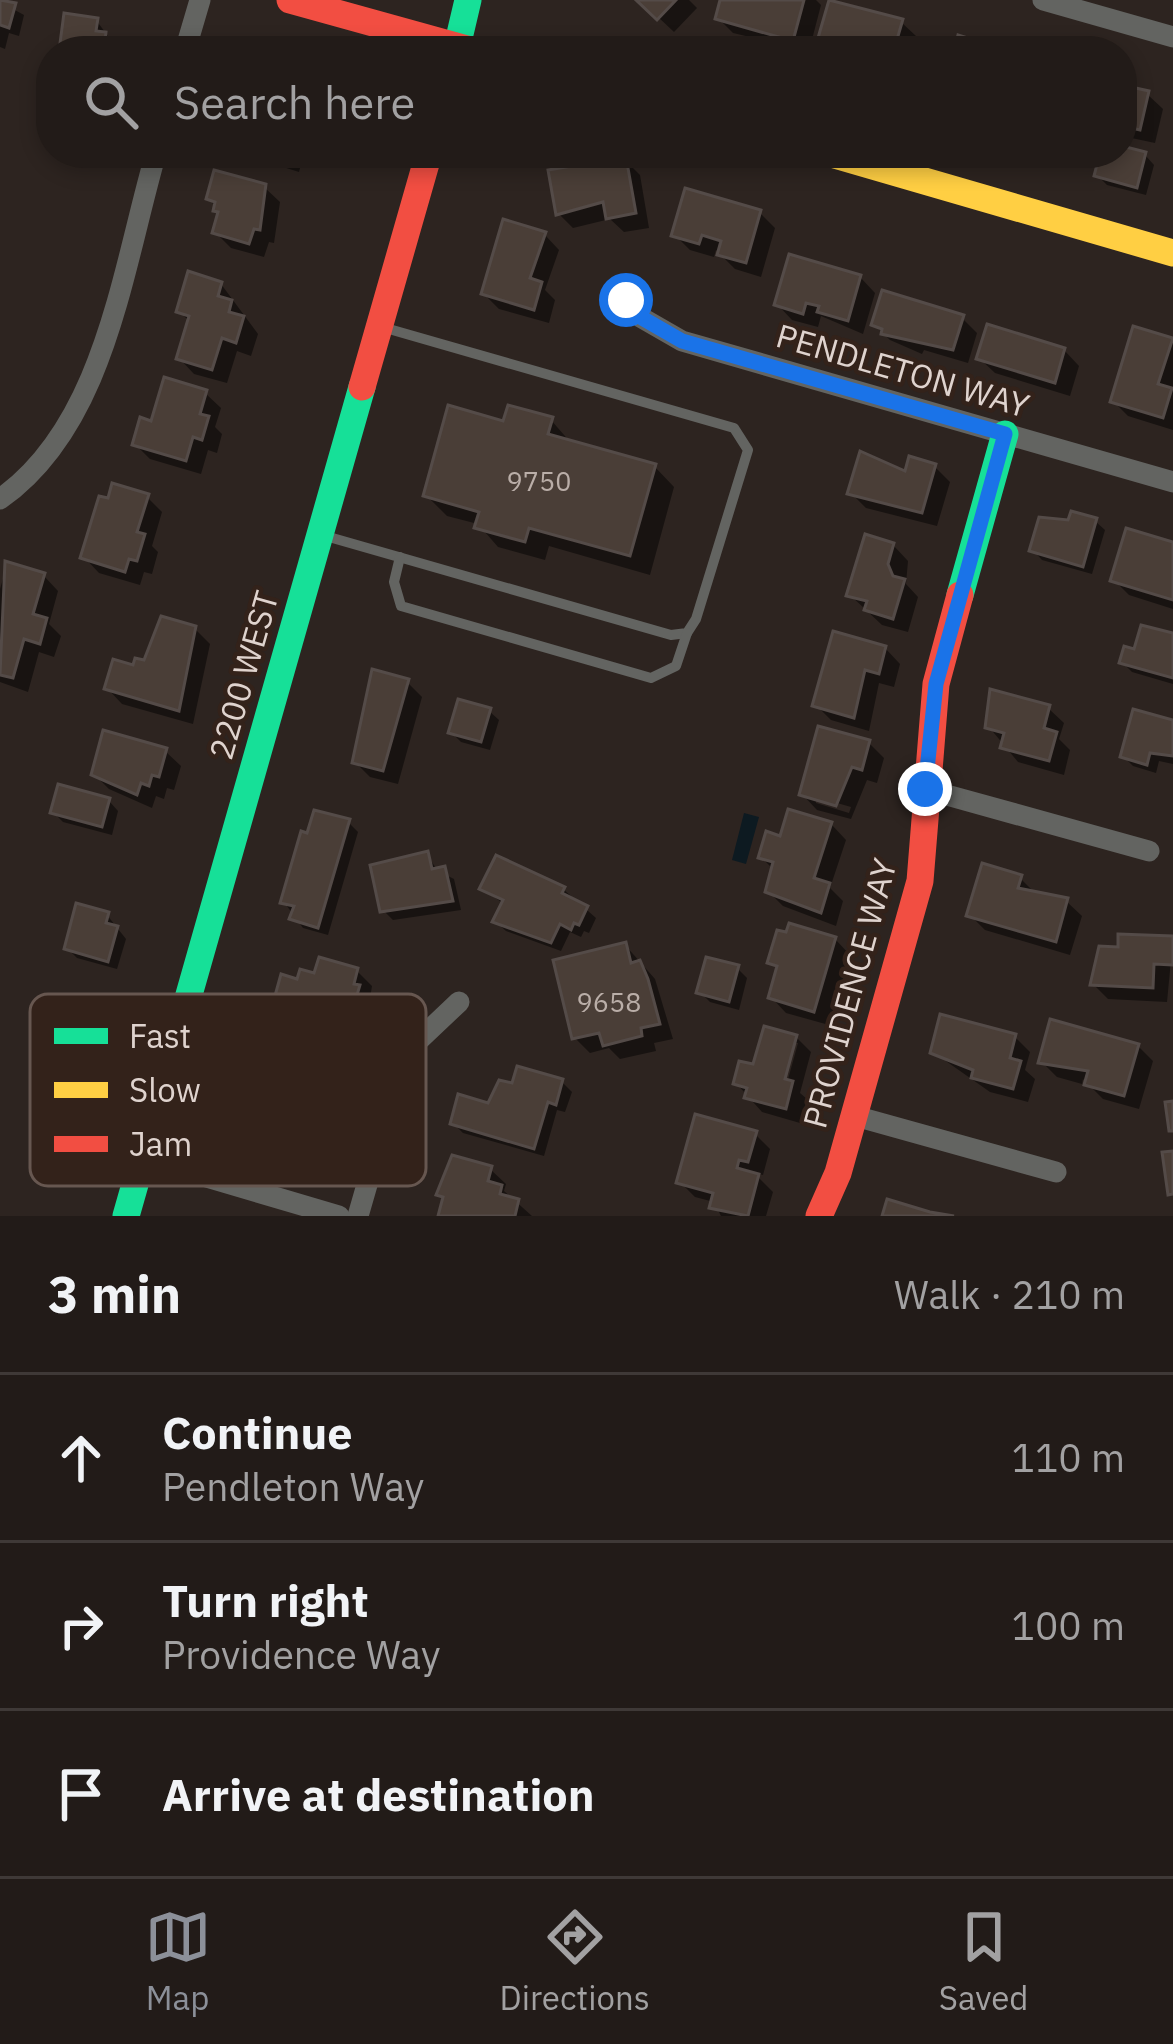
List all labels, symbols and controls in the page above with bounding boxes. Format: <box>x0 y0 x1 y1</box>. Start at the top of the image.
search box <box>36 36 1137 168</box>
icon: search <box>78 69 144 135</box>
text: Search here <box>174 73 415 131</box>
route start <box>599 273 653 327</box>
street label: PENDLETON WAY <box>771 313 1035 427</box>
house number: 9750 <box>507 463 571 498</box>
street label: 2200 WEST <box>198 586 288 764</box>
route end <box>898 762 952 816</box>
street label: PROVIDENCE WAY <box>792 853 906 1133</box>
house number: 9658 <box>577 984 641 1019</box>
legend <box>30 994 426 1186</box>
text: Fast <box>129 1014 191 1057</box>
text: Slow <box>129 1068 201 1111</box>
text: Jam <box>129 1122 192 1165</box>
text: 3 min <box>48 1261 181 1327</box>
text: Walk · 210 m <box>894 1269 1125 1320</box>
text: Continue <box>162 1403 353 1461</box>
icon: ahead <box>48 1425 114 1491</box>
text: 110 m <box>1012 1432 1125 1483</box>
text: Pendleton Way <box>162 1461 424 1512</box>
text: Turn right <box>162 1571 369 1629</box>
icon: right <box>48 1593 114 1659</box>
text: 100 m <box>1012 1600 1125 1651</box>
text: Providence Way <box>162 1629 440 1680</box>
icon: arrive <box>48 1761 114 1827</box>
text: Arrive at destination <box>162 1765 595 1823</box>
tab: Map <box>145 1904 211 2019</box>
tab: Directions <box>500 1904 650 2019</box>
tab: Saved <box>939 1904 1028 2019</box>

